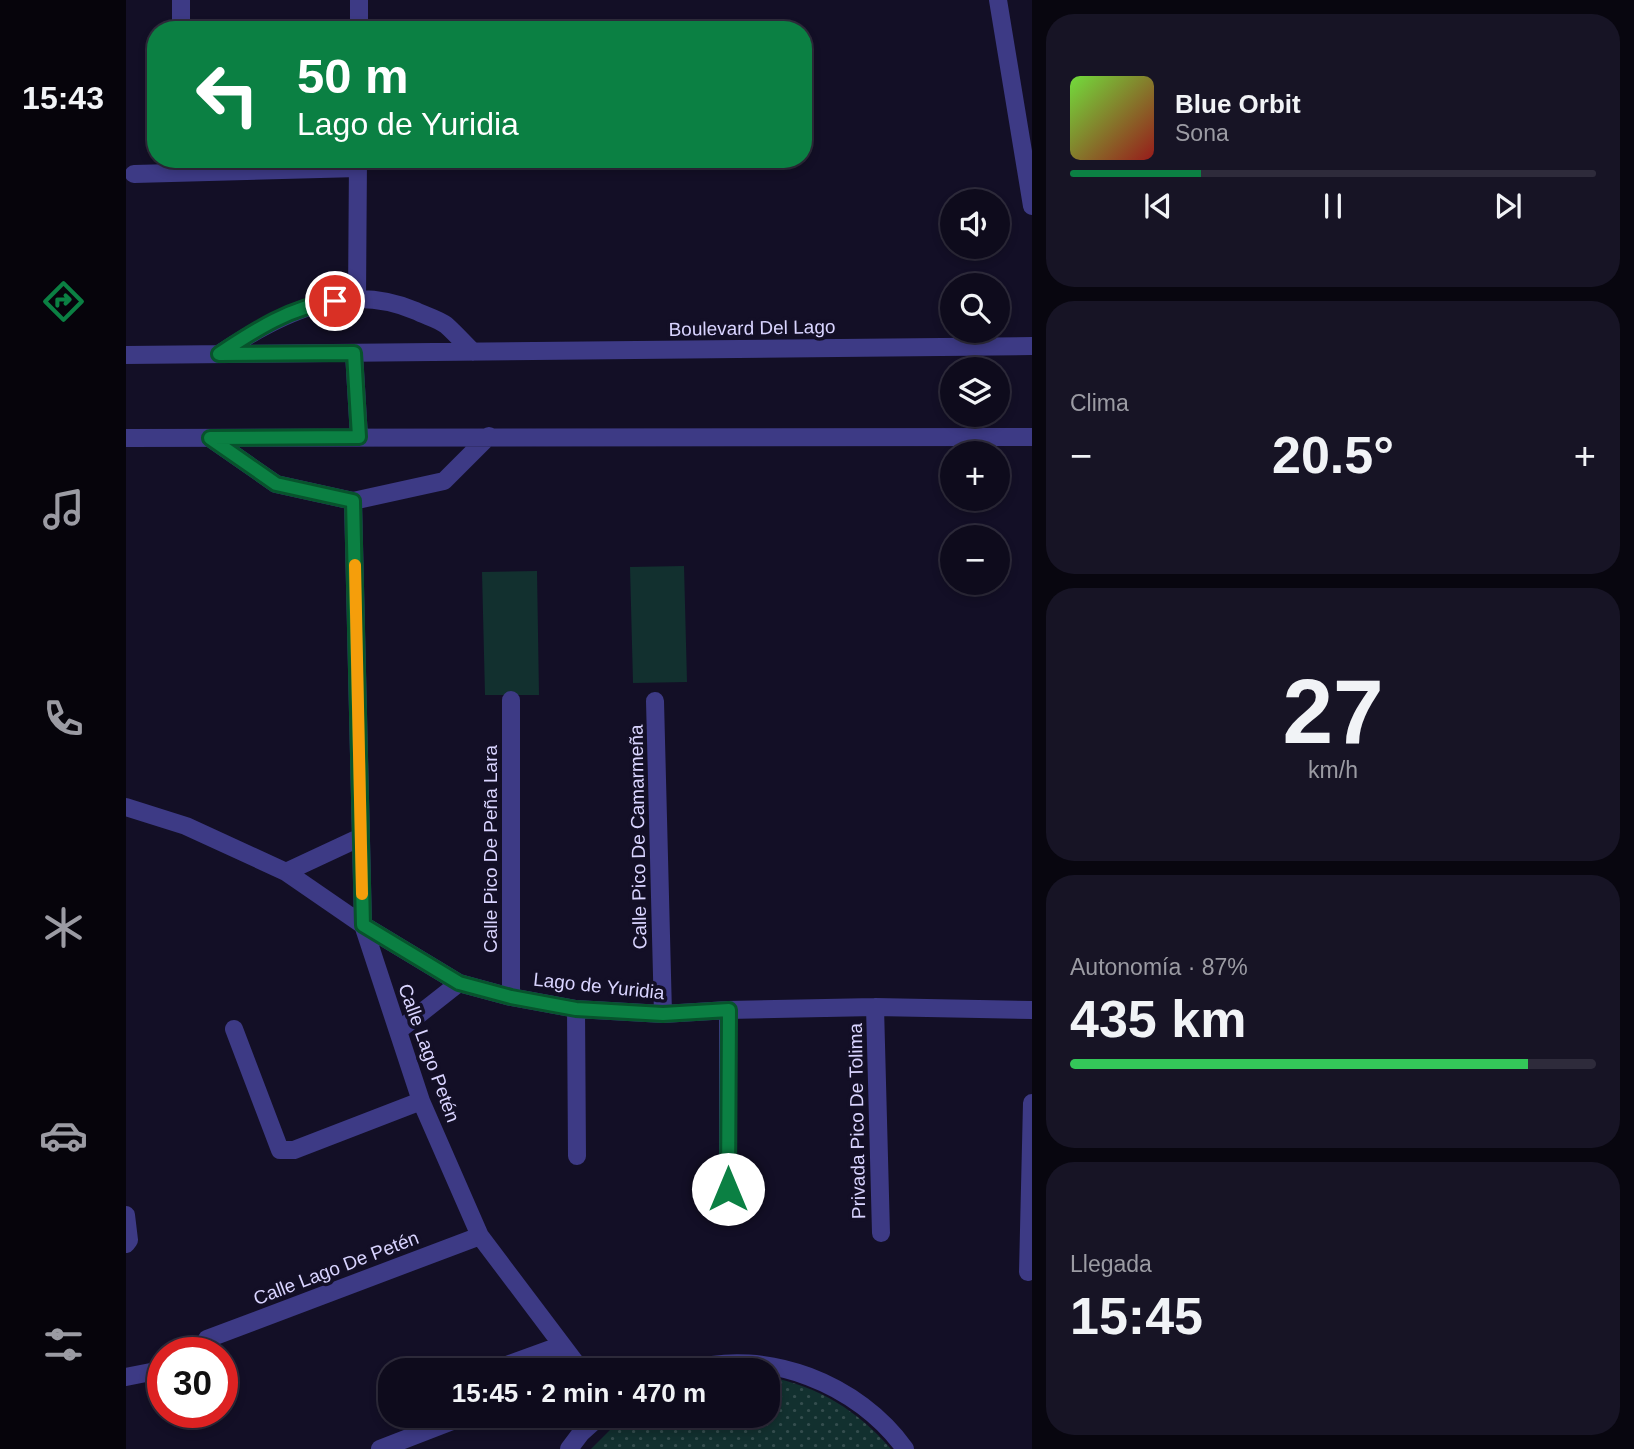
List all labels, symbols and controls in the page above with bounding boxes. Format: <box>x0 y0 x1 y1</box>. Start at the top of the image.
icon: left <box>182 49 273 140</box>
text: 50 m <box>297 49 409 103</box>
text: 15:43 <box>22 80 104 116</box>
text: Blue Orbit <box>1175 89 1301 119</box>
text: Lago de Yuridia <box>297 106 519 142</box>
text: Sona <box>1175 120 1229 146</box>
icon: previous <box>1139 187 1177 225</box>
icon: pause <box>1314 187 1352 225</box>
icon: next <box>1489 187 1527 225</box>
map controls <box>940 189 1010 595</box>
button: sound <box>940 189 1010 259</box>
pin <box>305 271 365 331</box>
button: search <box>940 273 1010 343</box>
icon: directions <box>39 277 88 326</box>
icon: arrive <box>316 282 354 320</box>
street label: Boulevard Del Lago <box>668 316 836 340</box>
button: layers <box>940 357 1010 427</box>
text: Clima <box>1070 390 1129 416</box>
text: 20.5° <box>1272 426 1394 484</box>
text: − <box>1070 435 1092 477</box>
text: + <box>1574 435 1596 477</box>
button: + <box>940 441 1010 511</box>
icon: music <box>39 485 88 534</box>
button: − <box>940 525 1010 595</box>
text: 27 <box>1282 661 1384 762</box>
icon: phone <box>39 694 88 743</box>
street label: Calle Pico De Camarmeña <box>626 724 650 950</box>
street label: Calle Pico De Peña Lara <box>480 745 501 953</box>
text: km/h <box>1308 757 1358 783</box>
icon: climate <box>39 903 88 952</box>
text: Autonomía · 87% <box>1070 954 1248 980</box>
street label: Lago de Yuridia <box>532 969 666 1003</box>
street label: Calle Lago Petén <box>394 981 464 1125</box>
text: 435 km <box>1070 990 1246 1048</box>
street label: Privada Pico De Tolima <box>845 1022 869 1219</box>
icon: car <box>39 1111 88 1160</box>
position arrow <box>691 1152 765 1226</box>
street label: Calle Lago De Petén <box>250 1227 422 1309</box>
text: Llegada <box>1070 1251 1152 1277</box>
text: 15:45 <box>1070 1287 1203 1345</box>
icon: filters <box>39 1320 88 1369</box>
speed limit sign: 30 <box>147 1337 238 1428</box>
text: 15:45 · 2 min · 470 m <box>452 1378 706 1408</box>

